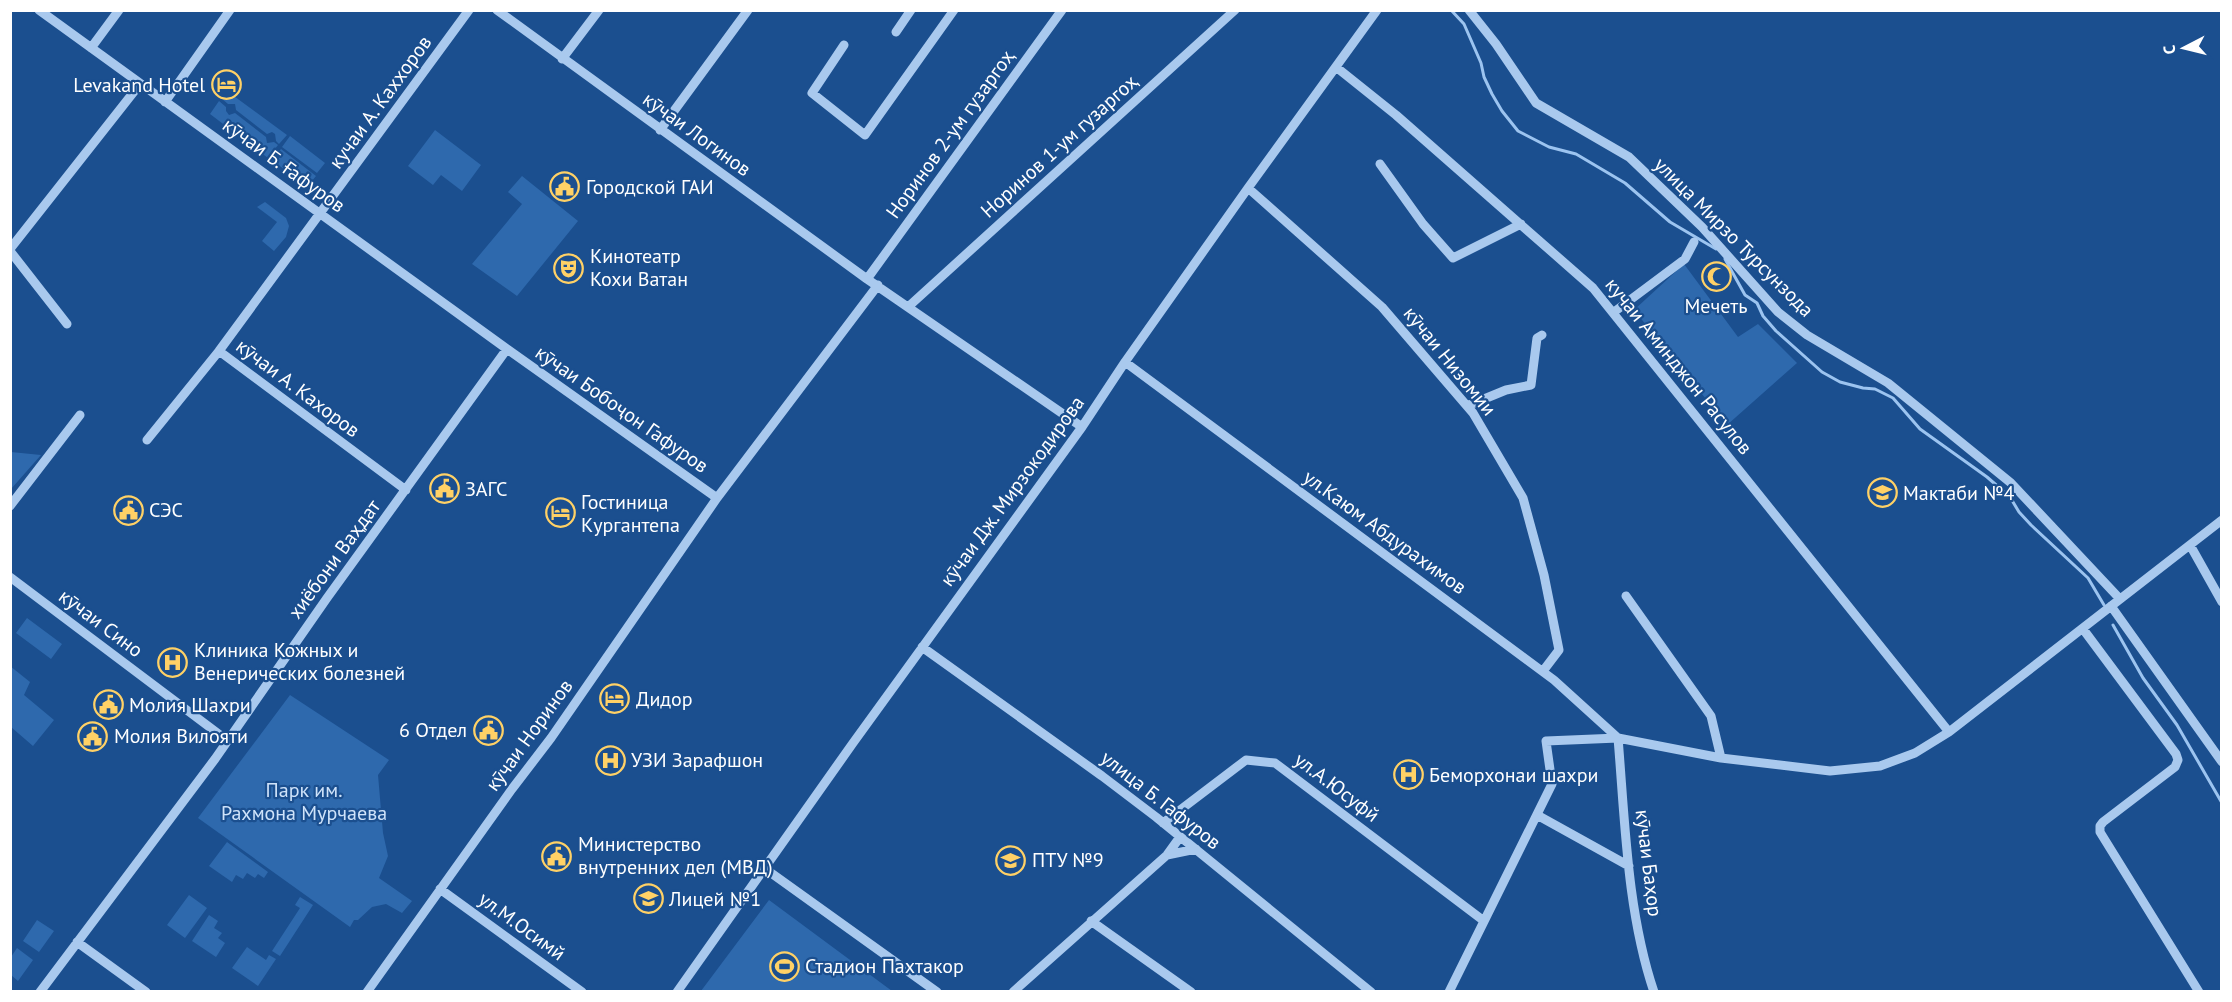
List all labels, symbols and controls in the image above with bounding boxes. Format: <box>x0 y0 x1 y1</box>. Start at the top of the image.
north arrow <box>2154 18 2214 78</box>
street label: кучаи А. Каххоров <box>323 30 437 174</box>
street label: Норинов 2-ум гузаргоҳ <box>880 44 1020 224</box>
text: С <box>2159 44 2180 55</box>
street label: Норинов 1-ум гузаргоҳ <box>975 68 1143 223</box>
hotel icon: Levakand Hotel <box>210 69 242 101</box>
place label: Levakand Hotel <box>73 72 205 98</box>
street label: кӯчаи Логинов <box>638 86 756 182</box>
street label: кӯчаи Б. Ғафуров <box>218 112 350 218</box>
street label: улица Мирзо Турсунзода <box>1649 152 1819 322</box>
public building icon: Городской ГАИ <box>549 171 581 203</box>
place label: Городской ГАИ <box>586 174 714 200</box>
place label: Кинотеатр Кохи Ватан <box>590 243 688 292</box>
theatre icon: Кинотеатр Кохи Ватан <box>553 252 585 284</box>
mosque icon: Мечеть <box>1700 260 1732 292</box>
street label: кучаи Аминджон Расулов <box>1600 272 1758 460</box>
place label: Мечеть <box>1684 293 1748 319</box>
street label: кӯчаи Низомии <box>1398 301 1502 421</box>
street label: кӯчаи А. Кахоров <box>231 333 365 443</box>
street label: кӯчаи Бобоҷон Гафуров <box>530 339 714 479</box>
street label: кӯчаи Дж. Мирзокодирова <box>934 391 1090 591</box>
street label: ул.Каюм Абдурахимов <box>1298 464 1472 600</box>
public building icon: ЗАГС <box>428 473 460 505</box>
place label: ЗАГС <box>465 476 507 502</box>
school or university icon: Мактаби №4 <box>1866 477 1898 509</box>
place label: Мактаби №4 <box>1903 480 2015 506</box>
place label: Гостиница Кургантепа <box>581 489 680 538</box>
public building icon: СЭС <box>112 494 144 526</box>
street label: хиёбони Ваҳдат <box>282 494 386 624</box>
place label: СЭС <box>149 497 183 523</box>
hotel icon: Гостиница Кургантепа <box>544 497 576 529</box>
street label: кӯчаи Сино <box>54 583 148 663</box>
place label: Клиника Кожных и Венерических болезней <box>194 637 405 686</box>
hospital icon: Клиника Кожных и Венерических болезней <box>157 646 189 678</box>
street label: кӯчаи Норинов <box>480 674 578 796</box>
hotel icon: Дидор <box>599 683 631 715</box>
place label: Дидор <box>636 686 693 712</box>
public building icon: Молия Шахри <box>92 689 124 721</box>
place label: Молия Шахри <box>129 692 251 718</box>
public building icon: 6 Отдел <box>472 714 504 746</box>
place label: 6 Отдел <box>399 717 467 743</box>
public building icon: Молия Вилояти <box>77 720 109 752</box>
place label: Молия Вилояти <box>114 723 248 749</box>
hospital icon: УЗИ Зарафшон <box>594 744 626 776</box>
street label: улица Б. Гафуров <box>1095 745 1227 855</box>
street label: ул.А.Юсуфй <box>1289 746 1385 828</box>
place label: УЗИ Зарафшон <box>631 747 763 773</box>
hospital icon: Беморхонаи шахри <box>1392 759 1424 791</box>
place label: Беморхонаи шахри <box>1429 762 1598 788</box>
park label: Парк им. Рахмона Мурчаева <box>221 777 387 826</box>
street label: кӯчаи Баҳор <box>1630 808 1668 918</box>
place label: Министерство внутренних дел (МВД) <box>578 831 773 880</box>
public building icon: Министерство внутренних дел (МВД) <box>541 840 573 872</box>
school or university icon: ПТУ №9 <box>995 844 1027 876</box>
place label: ПТУ №9 <box>1032 847 1104 873</box>
school or university icon: Лицей №1 <box>632 883 664 915</box>
street label: ул.М.Осимй <box>474 886 570 966</box>
place label: Лицей №1 <box>668 886 761 912</box>
sports icon: Стадион Пахтакор <box>768 950 800 982</box>
place label: Стадион Пахтакор <box>805 953 964 979</box>

